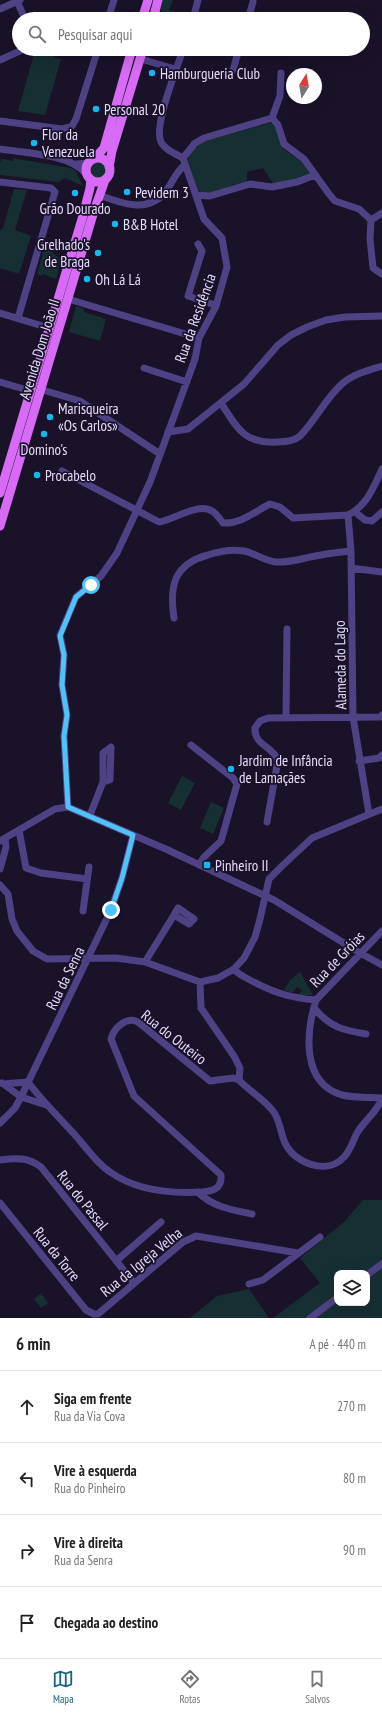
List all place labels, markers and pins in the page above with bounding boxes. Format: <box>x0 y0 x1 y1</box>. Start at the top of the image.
place label: Hamburgueria Club <box>160 64 260 83</box>
marker: Hamburgueria Club <box>147 68 157 78</box>
place label: Personal 20 <box>104 100 165 119</box>
marker: Personal 20 <box>91 104 101 114</box>
place label: Flor da Venezuela <box>41 125 95 161</box>
marker: Flor da Venezuela <box>29 138 39 148</box>
place label: Pevidem 3 <box>135 183 189 202</box>
marker: Pevidem 3 <box>122 187 132 197</box>
marker: Grão Dourado <box>70 188 80 198</box>
place label: Grão Dourado <box>39 199 111 218</box>
place label: B&B Hotel <box>123 215 179 234</box>
marker: B&B Hotel <box>110 219 120 229</box>
place label: Grelhado's de Braga <box>37 235 90 271</box>
marker: Grelhado's de Braga <box>93 248 103 258</box>
place label: Oh Lá Lá <box>95 270 141 289</box>
marker: Oh Lá Lá <box>82 274 92 284</box>
place label: Marisqueira «Os Carlos» <box>58 399 119 435</box>
marker: Marisqueira «Os Carlos» <box>45 412 55 422</box>
marker: Domino's <box>39 429 49 439</box>
place label: Domino's <box>21 440 67 459</box>
place label: Procabelo <box>45 466 96 485</box>
marker: Procabelo <box>32 470 42 480</box>
place label: Jardim de Infância de Lamaçães <box>238 751 332 787</box>
marker: Jardim de Infância de Lamaçães <box>226 764 236 774</box>
place label: Pinheiro II <box>215 856 268 875</box>
marker: Pinheiro II <box>202 860 212 870</box>

